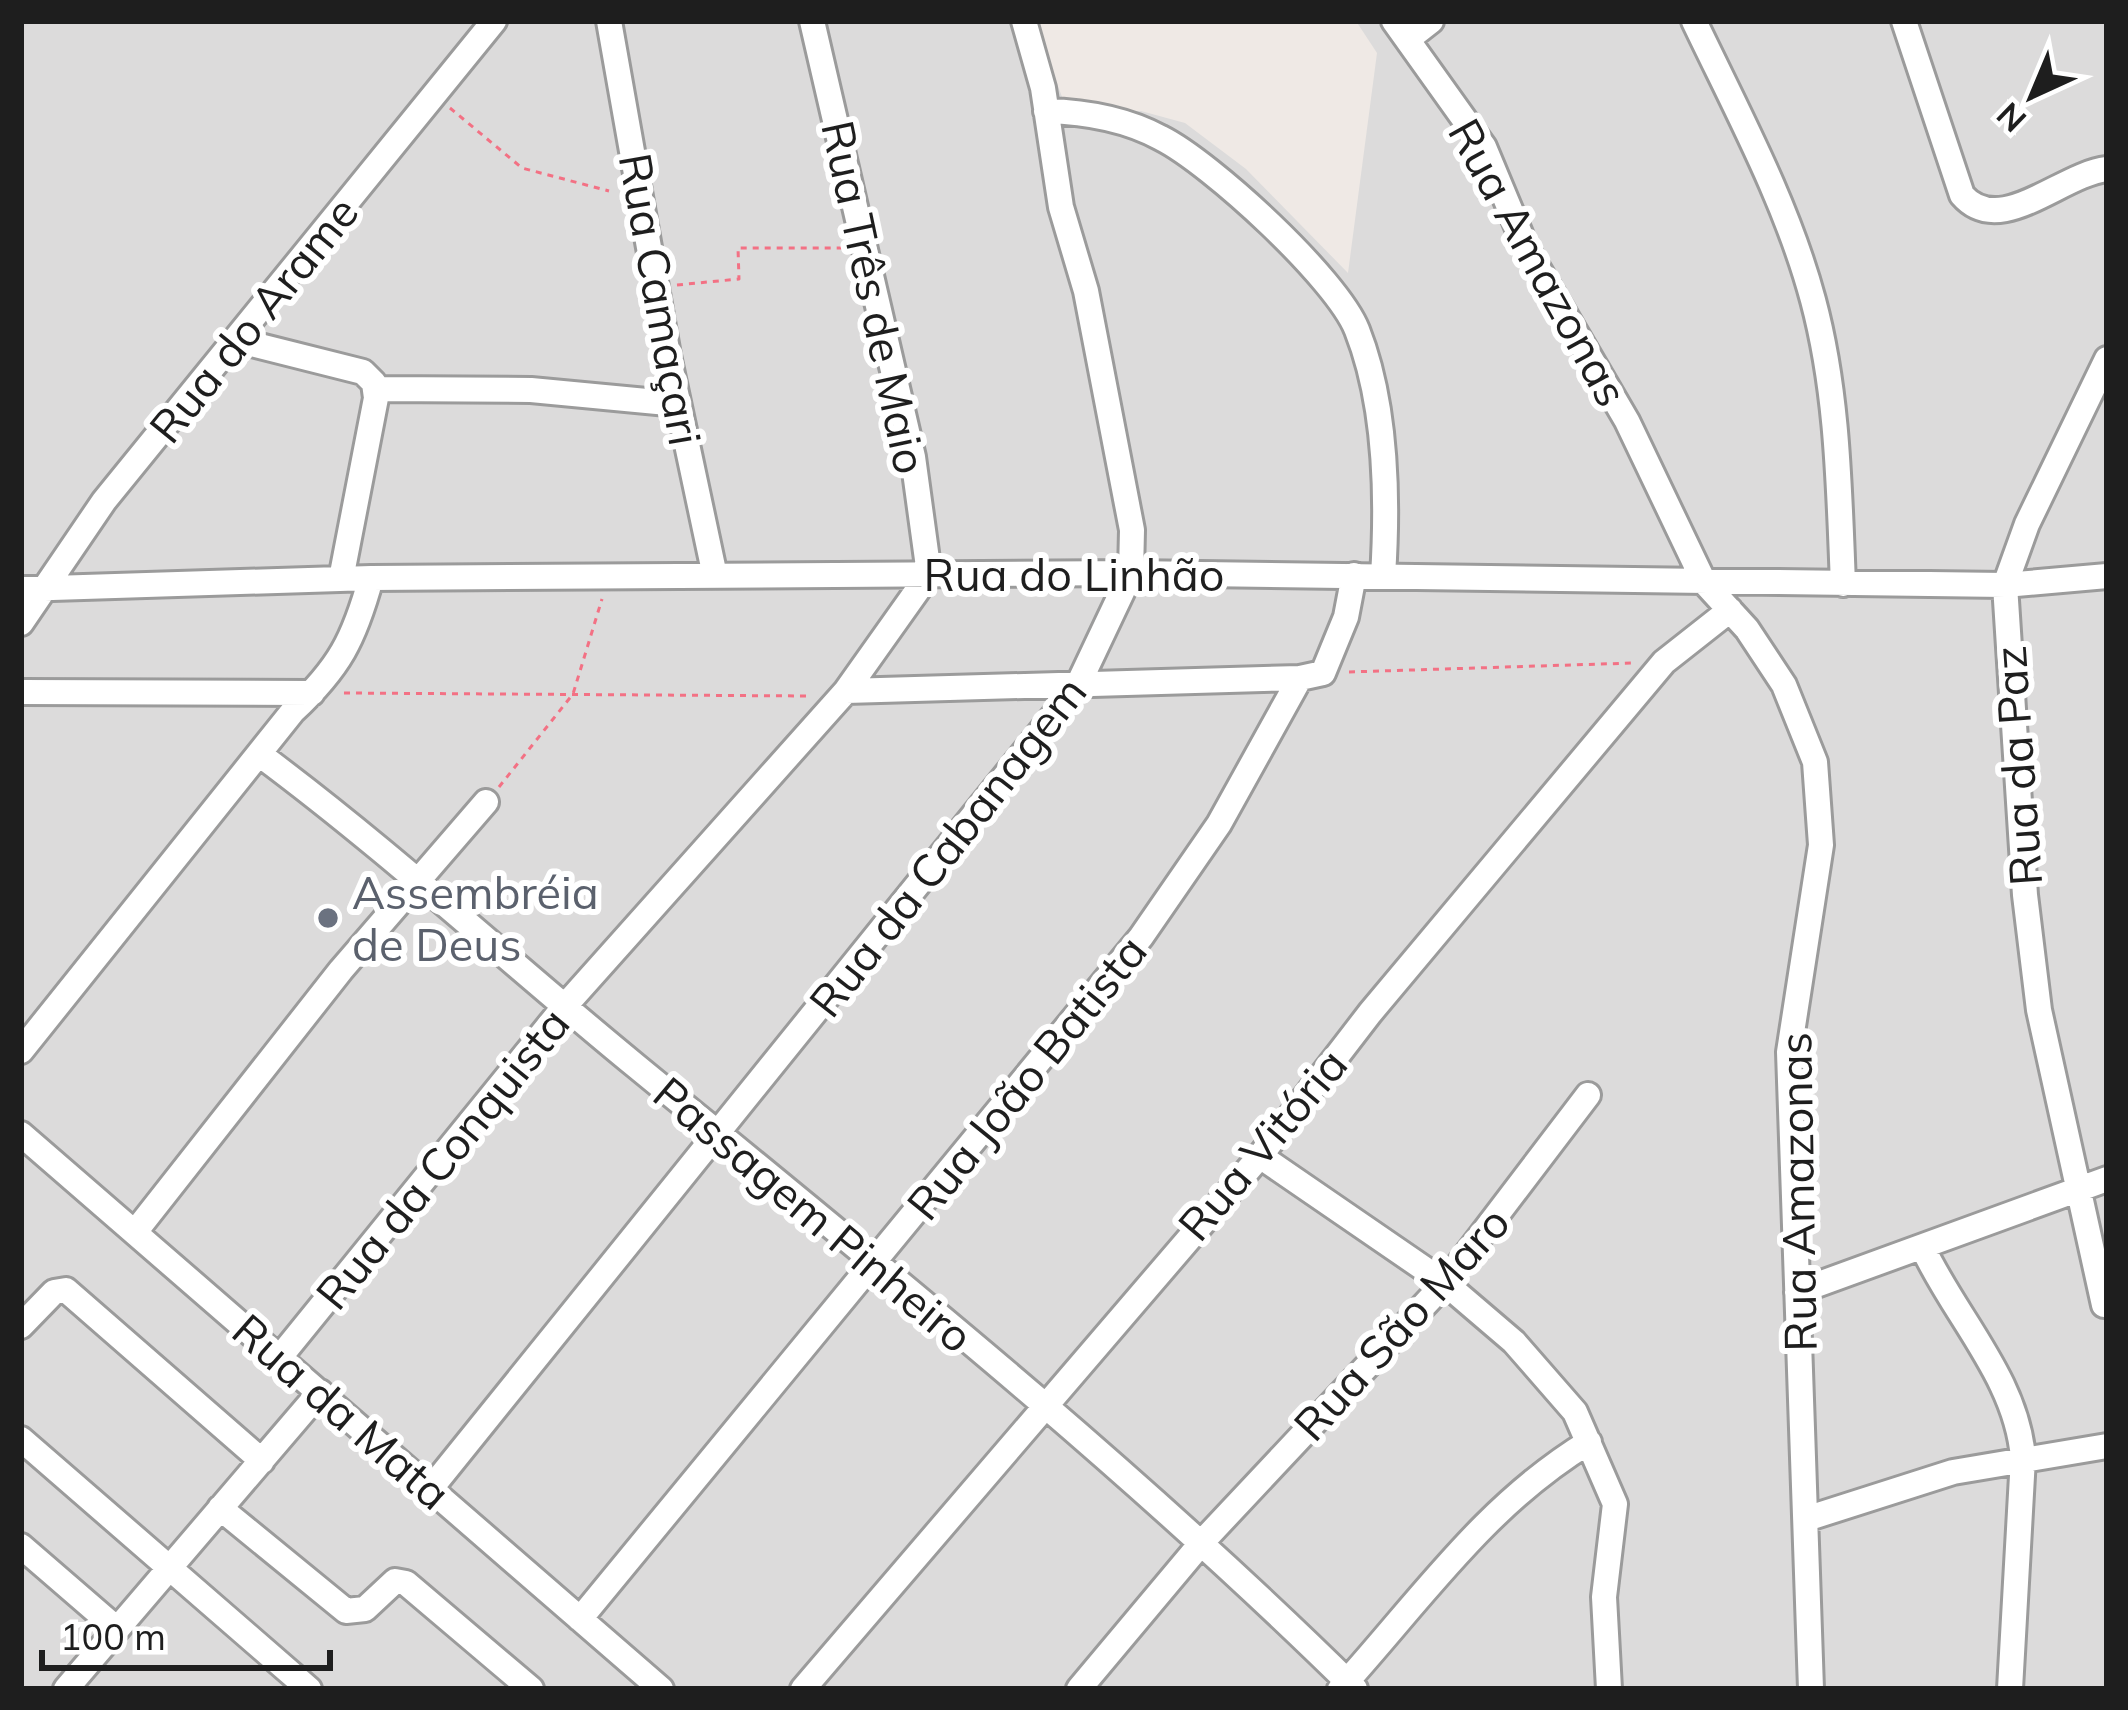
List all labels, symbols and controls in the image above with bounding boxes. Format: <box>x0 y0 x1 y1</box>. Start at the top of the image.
north arrow <box>1972 36 2092 156</box>
text: N <box>1988 95 2034 141</box>
street label: Rua Amazonas <box>1437 109 1641 415</box>
street label: Rua Três de Maio <box>810 115 940 479</box>
street label: Rua Camaçari <box>608 149 714 449</box>
street label: Rua do Arame <box>137 185 369 453</box>
street label: Rua do Linhão <box>924 546 1224 602</box>
street label: Rua da Paz <box>1981 644 2053 888</box>
street label: Rua da Cabanagem <box>797 664 1097 1028</box>
place label: Assembréia de Deus <box>352 864 599 972</box>
marker: Assembréia de Deus <box>315 905 341 931</box>
street label: Rua João Batista <box>894 923 1158 1231</box>
street label: Rua da Conquista <box>303 996 581 1320</box>
street label: Rua Amazonas <box>1766 1032 1828 1352</box>
street label: Rua Vitória <box>1166 1037 1358 1251</box>
street label: Passagem Pinheiro <box>643 1064 985 1364</box>
street label: Rua São Maro <box>1281 1194 1521 1452</box>
street label: Rua da Mata <box>222 1301 462 1521</box>
scale bar <box>42 1596 330 1670</box>
text: 100 m <box>60 1614 166 1659</box>

